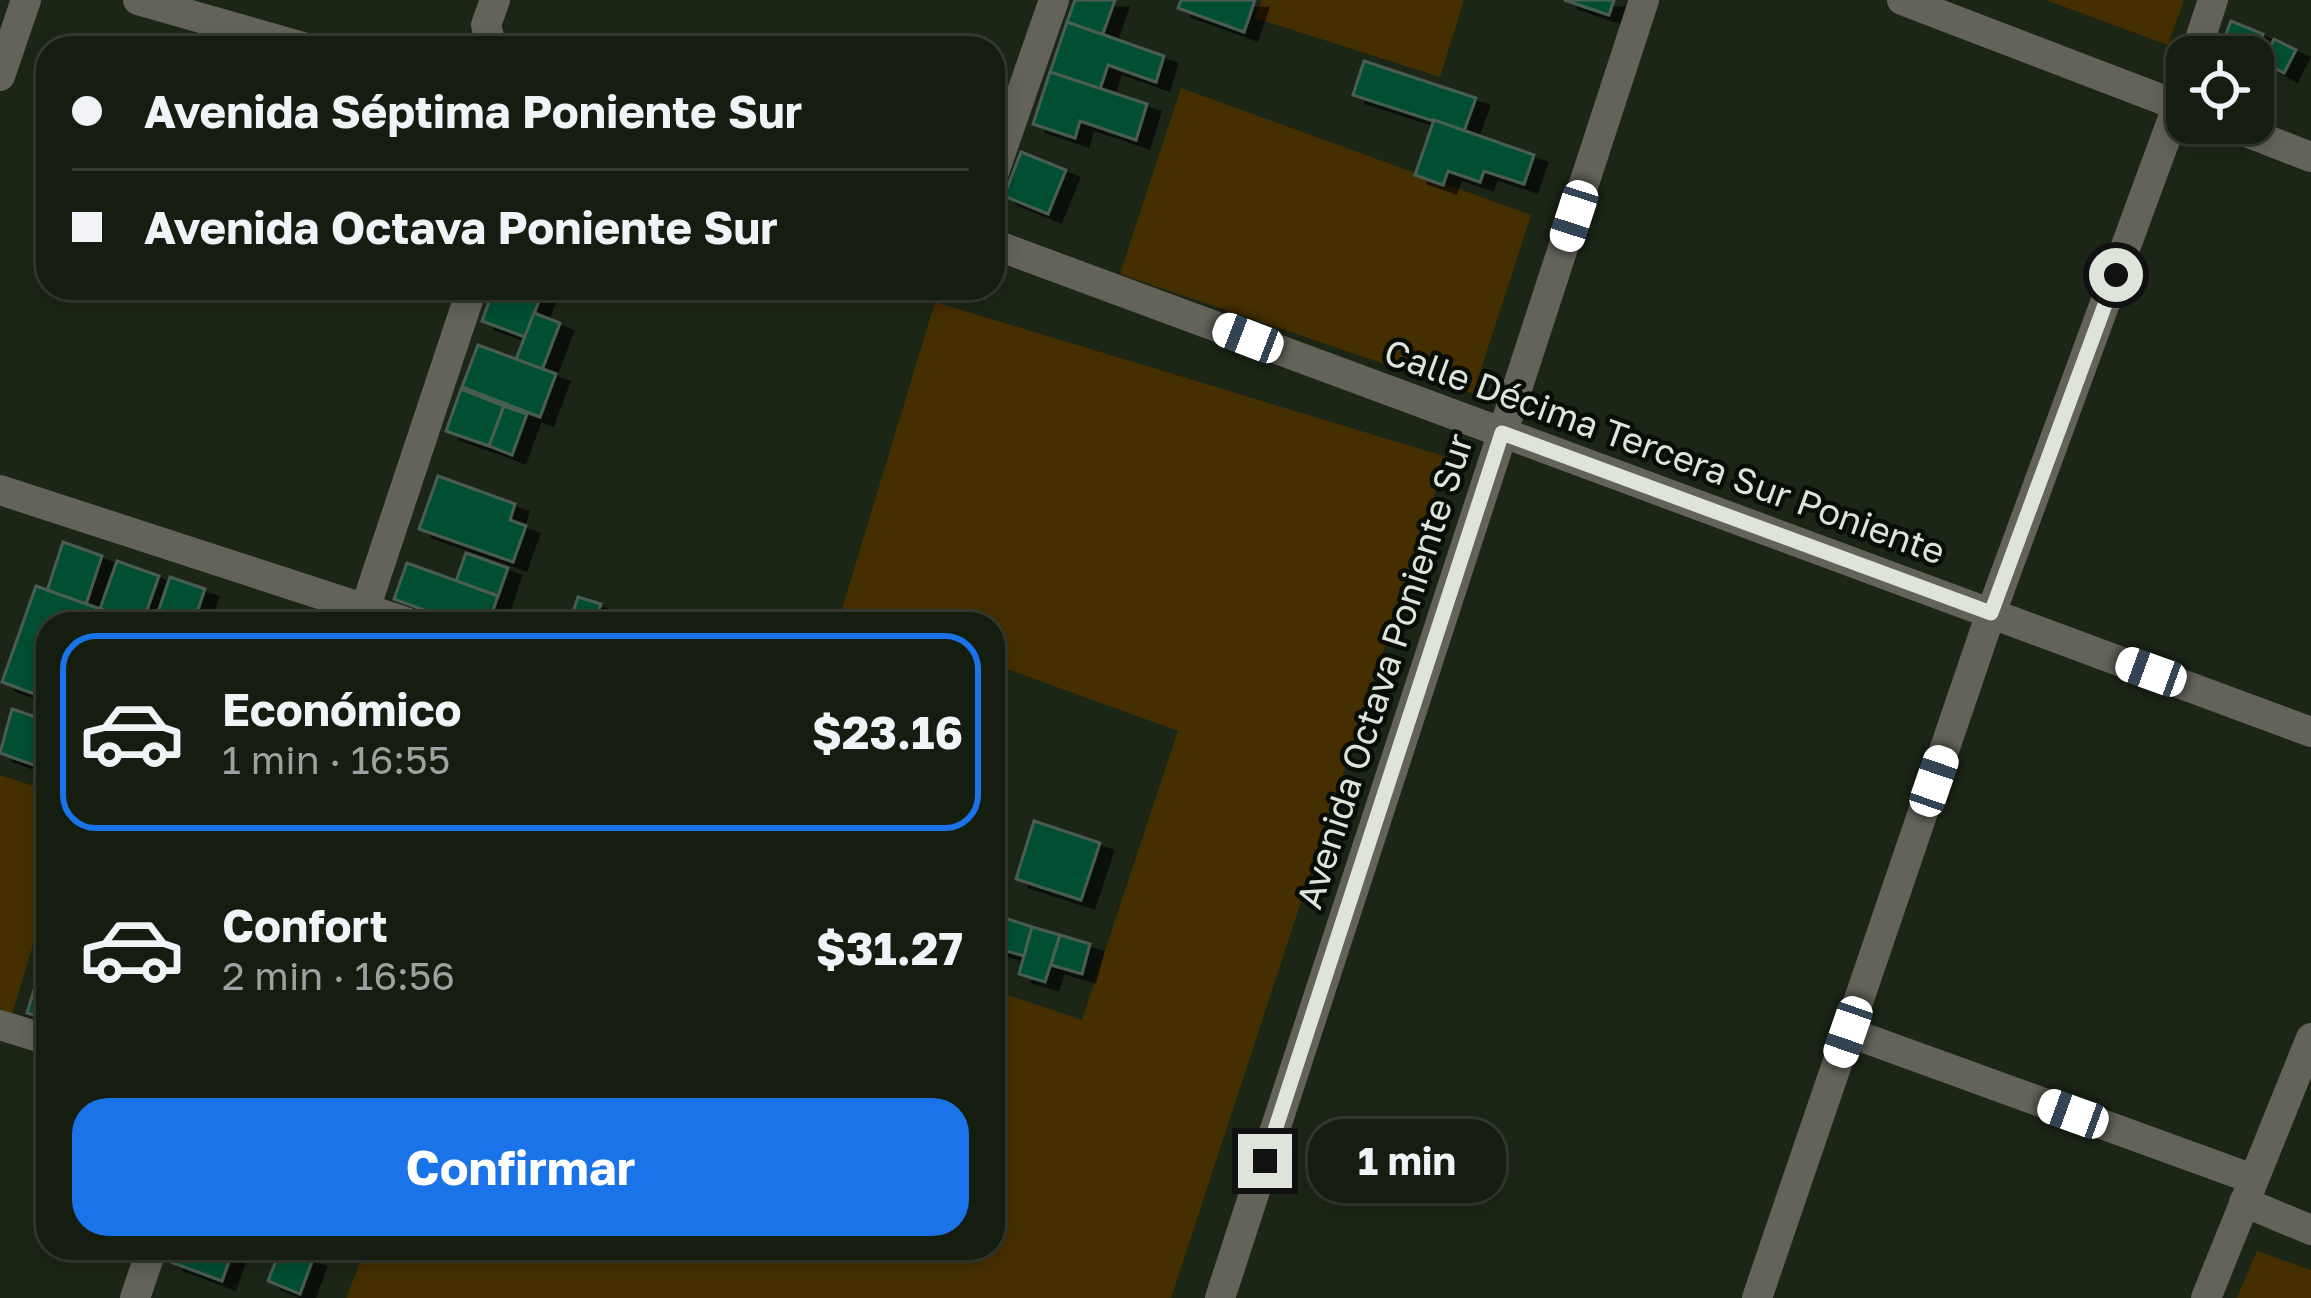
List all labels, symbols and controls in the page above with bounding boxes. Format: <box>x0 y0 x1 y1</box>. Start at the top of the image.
map controls <box>2166 36 2274 144</box>
button: locate <box>2166 36 2274 144</box>
text: Avenida Séptima Poniente Sur <box>144 84 802 138</box>
car <box>1546 176 1602 256</box>
text: Avenida Octava Poniente Sur <box>144 200 778 254</box>
route start <box>2089 248 2143 302</box>
car <box>1208 308 1288 368</box>
street label: Calle Décima Tercera Sur Poniente <box>1379 329 1951 573</box>
street label: Avenida Octava Poniente Sur <box>1287 428 1481 914</box>
car <box>2111 643 2191 701</box>
icon: car <box>78 678 186 786</box>
text: Económico <box>222 682 462 736</box>
text: $23.16 <box>812 705 963 759</box>
text: 1 min · 16:55 <box>222 736 450 783</box>
car <box>1905 741 1963 821</box>
icon: car <box>78 894 186 1002</box>
text: Confort <box>222 898 388 952</box>
text: $31.27 <box>816 921 963 975</box>
text: 2 min · 16:56 <box>222 952 455 999</box>
car <box>1819 992 1877 1072</box>
car <box>2033 1085 2113 1143</box>
button: Confirmar <box>72 1098 969 1236</box>
callout: 1 min <box>1307 1119 1505 1203</box>
route end <box>1238 1134 1292 1188</box>
text: 1 min <box>1358 1137 1456 1184</box>

